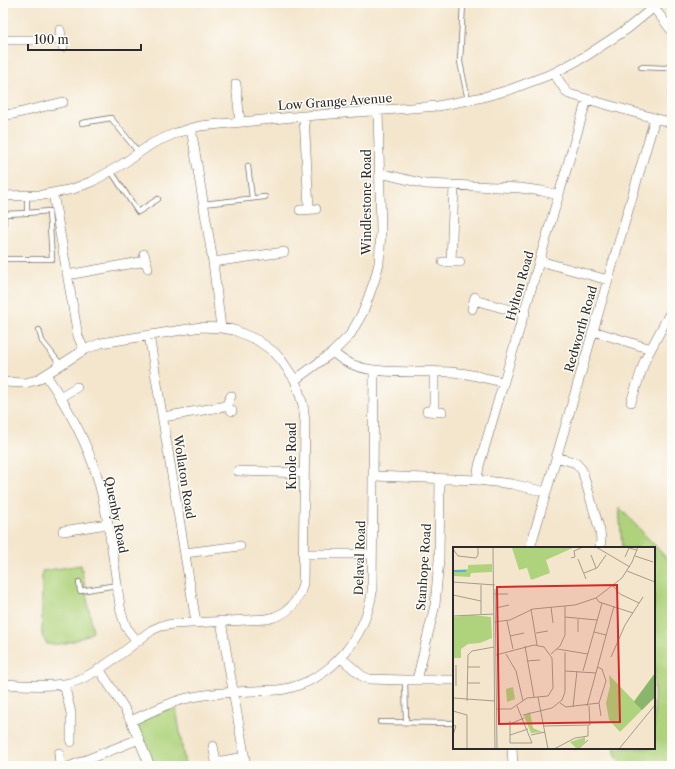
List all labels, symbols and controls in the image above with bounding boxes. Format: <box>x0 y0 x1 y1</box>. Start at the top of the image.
scale bar <box>28 26 141 52</box>
text: 100 m <box>34 32 69 47</box>
street label: Low Grange Avenue <box>277 90 393 113</box>
street label: Windlestone Road <box>359 148 374 256</box>
street label: Hylton Road <box>502 248 537 323</box>
street label: Redworth Road <box>561 283 600 374</box>
street label: Knole Road <box>284 422 299 490</box>
street label: Wollaton Road <box>170 433 199 521</box>
street label: Quenby Road <box>102 475 131 555</box>
street label: Delaval Road <box>351 520 368 596</box>
street label: Stanhope Road <box>413 522 434 611</box>
inset map <box>453 547 655 749</box>

